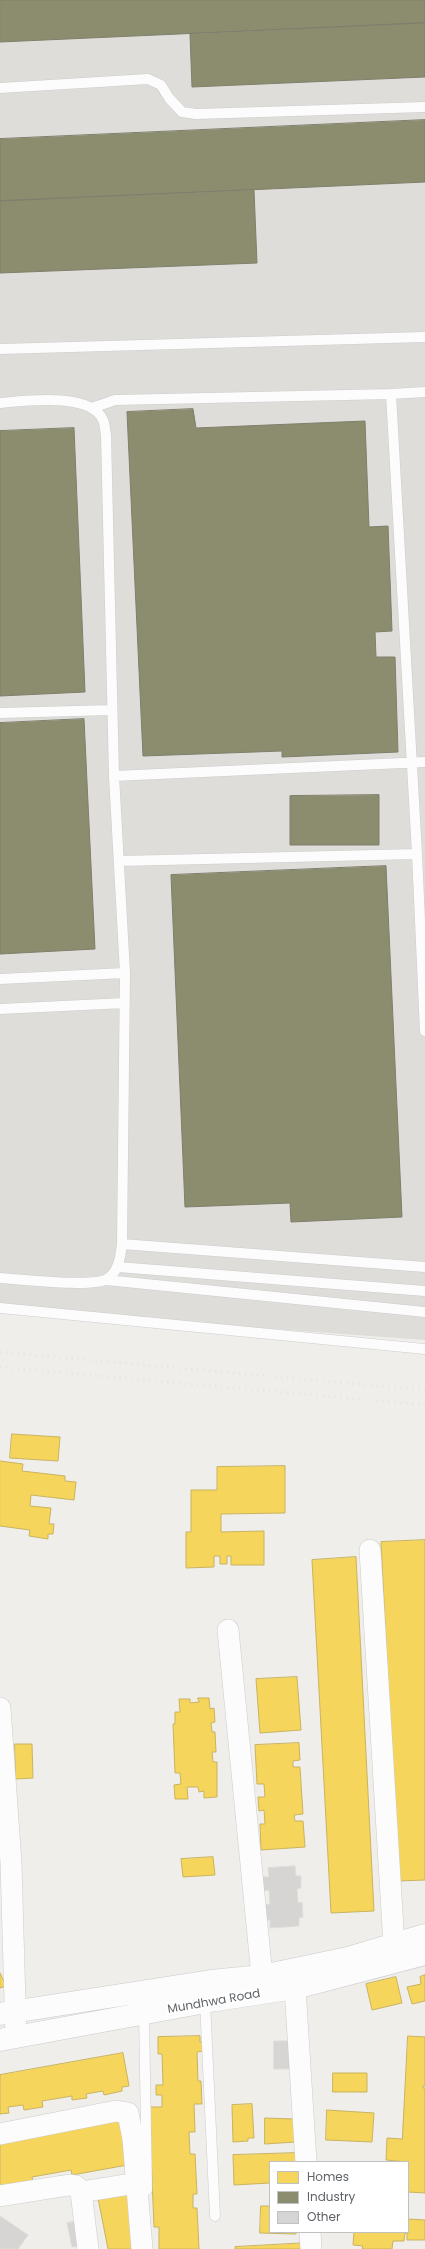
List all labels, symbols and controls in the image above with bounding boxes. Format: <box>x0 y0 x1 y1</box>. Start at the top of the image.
street label: Mundhwa Road <box>167 1987 261 2017</box>
legend <box>269 2161 409 2233</box>
text: Homes <box>307 2168 349 2185</box>
text: Industry <box>307 2188 355 2205</box>
text: Other <box>307 2208 340 2225</box>

